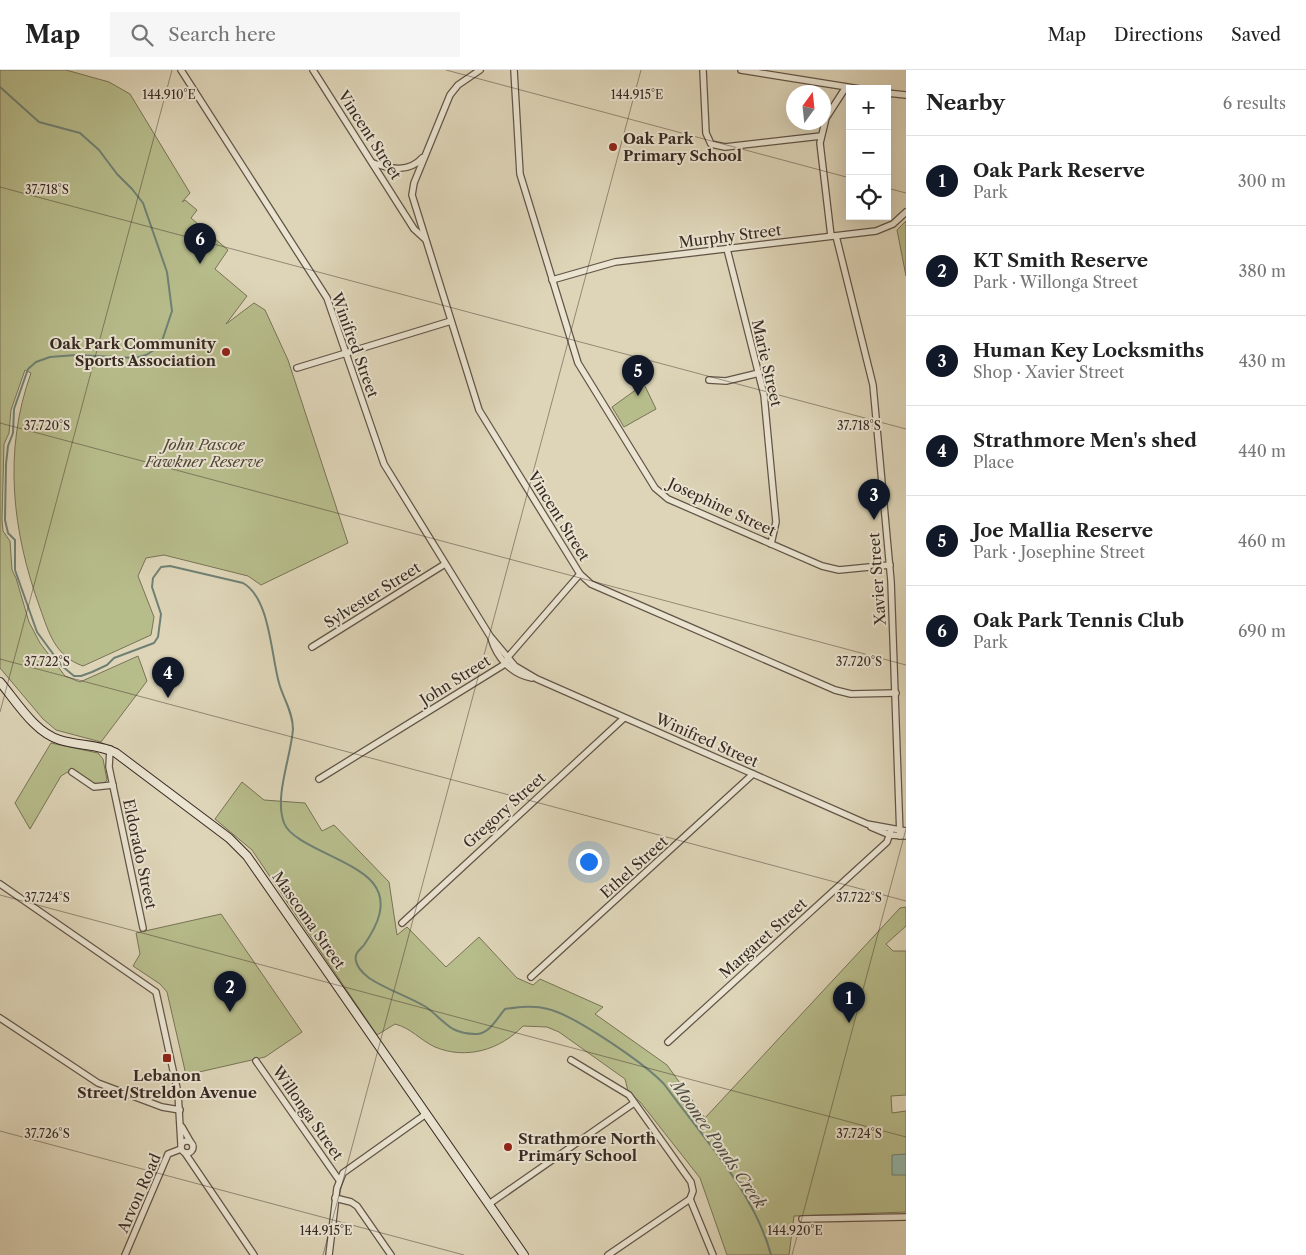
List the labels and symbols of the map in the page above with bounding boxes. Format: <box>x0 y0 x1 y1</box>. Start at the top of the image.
north arrow <box>786 85 831 130</box>
street label: Vincent Street <box>334 86 406 184</box>
text: 144.910°E <box>142 87 196 102</box>
text: 144.915°E <box>611 87 663 102</box>
place label: Oak Park Primary School <box>623 129 742 165</box>
marker: Oak Park Primary School <box>607 141 619 153</box>
text: 37.718°S <box>25 182 69 197</box>
street label: Murphy Street <box>678 220 783 252</box>
pin: 6 <box>184 223 216 264</box>
street label: Winifred Street <box>327 289 383 401</box>
street label: Marie Street <box>748 318 786 409</box>
place label: Oak Park Community Sports Association <box>50 334 217 370</box>
marker: Oak Park Community Sports Association <box>220 346 232 358</box>
pin: 5 <box>622 355 654 396</box>
text: 37.720°S <box>24 418 70 433</box>
text: 37.718°S <box>837 418 881 433</box>
park label: John Pascoe Fawkner Reserve <box>144 435 264 471</box>
street label: Vincent Street <box>523 467 595 565</box>
street label: Josephine Street <box>663 473 780 541</box>
pin: 3 <box>858 479 890 520</box>
street label: Xavier Street <box>864 531 890 627</box>
street label: Sylvester Street <box>320 557 424 632</box>
street label: John Street <box>415 650 494 710</box>
text: 37.722°S <box>24 654 70 669</box>
text: 37.720°S <box>836 654 882 669</box>
pin: 4 <box>152 657 184 698</box>
street label: Winifred Street <box>652 708 762 771</box>
street label: Gregory Street <box>459 768 550 852</box>
street label: Eldorado Street <box>119 797 161 911</box>
street label: Ethel Street <box>596 831 672 902</box>
your location <box>576 849 602 875</box>
street label: Mascoma Street <box>268 868 350 973</box>
text: 37.724°S <box>24 890 70 905</box>
text: 37.722°S <box>836 890 882 905</box>
street label: Margaret Street <box>715 893 811 982</box>
pin: 2 <box>214 971 246 1012</box>
pin: 1 <box>833 982 865 1023</box>
marker: Lebanon Street/Streldon Avenue <box>161 1052 173 1064</box>
street label: Willonga Street <box>268 1061 348 1164</box>
place label: Lebanon Street/Streldon Avenue <box>77 1066 257 1102</box>
water label: Moonee Ponds Creek <box>666 1074 771 1213</box>
text: 37.726°S <box>24 1126 70 1141</box>
text: 37.724°S <box>836 1126 882 1141</box>
place label: Strathmore North Primary School <box>518 1129 657 1165</box>
marker: Strathmore North Primary School <box>502 1141 514 1153</box>
street label: Arvon Road <box>113 1150 165 1237</box>
text: 144.915°E <box>300 1223 352 1238</box>
text: 144.920°E <box>767 1223 823 1238</box>

